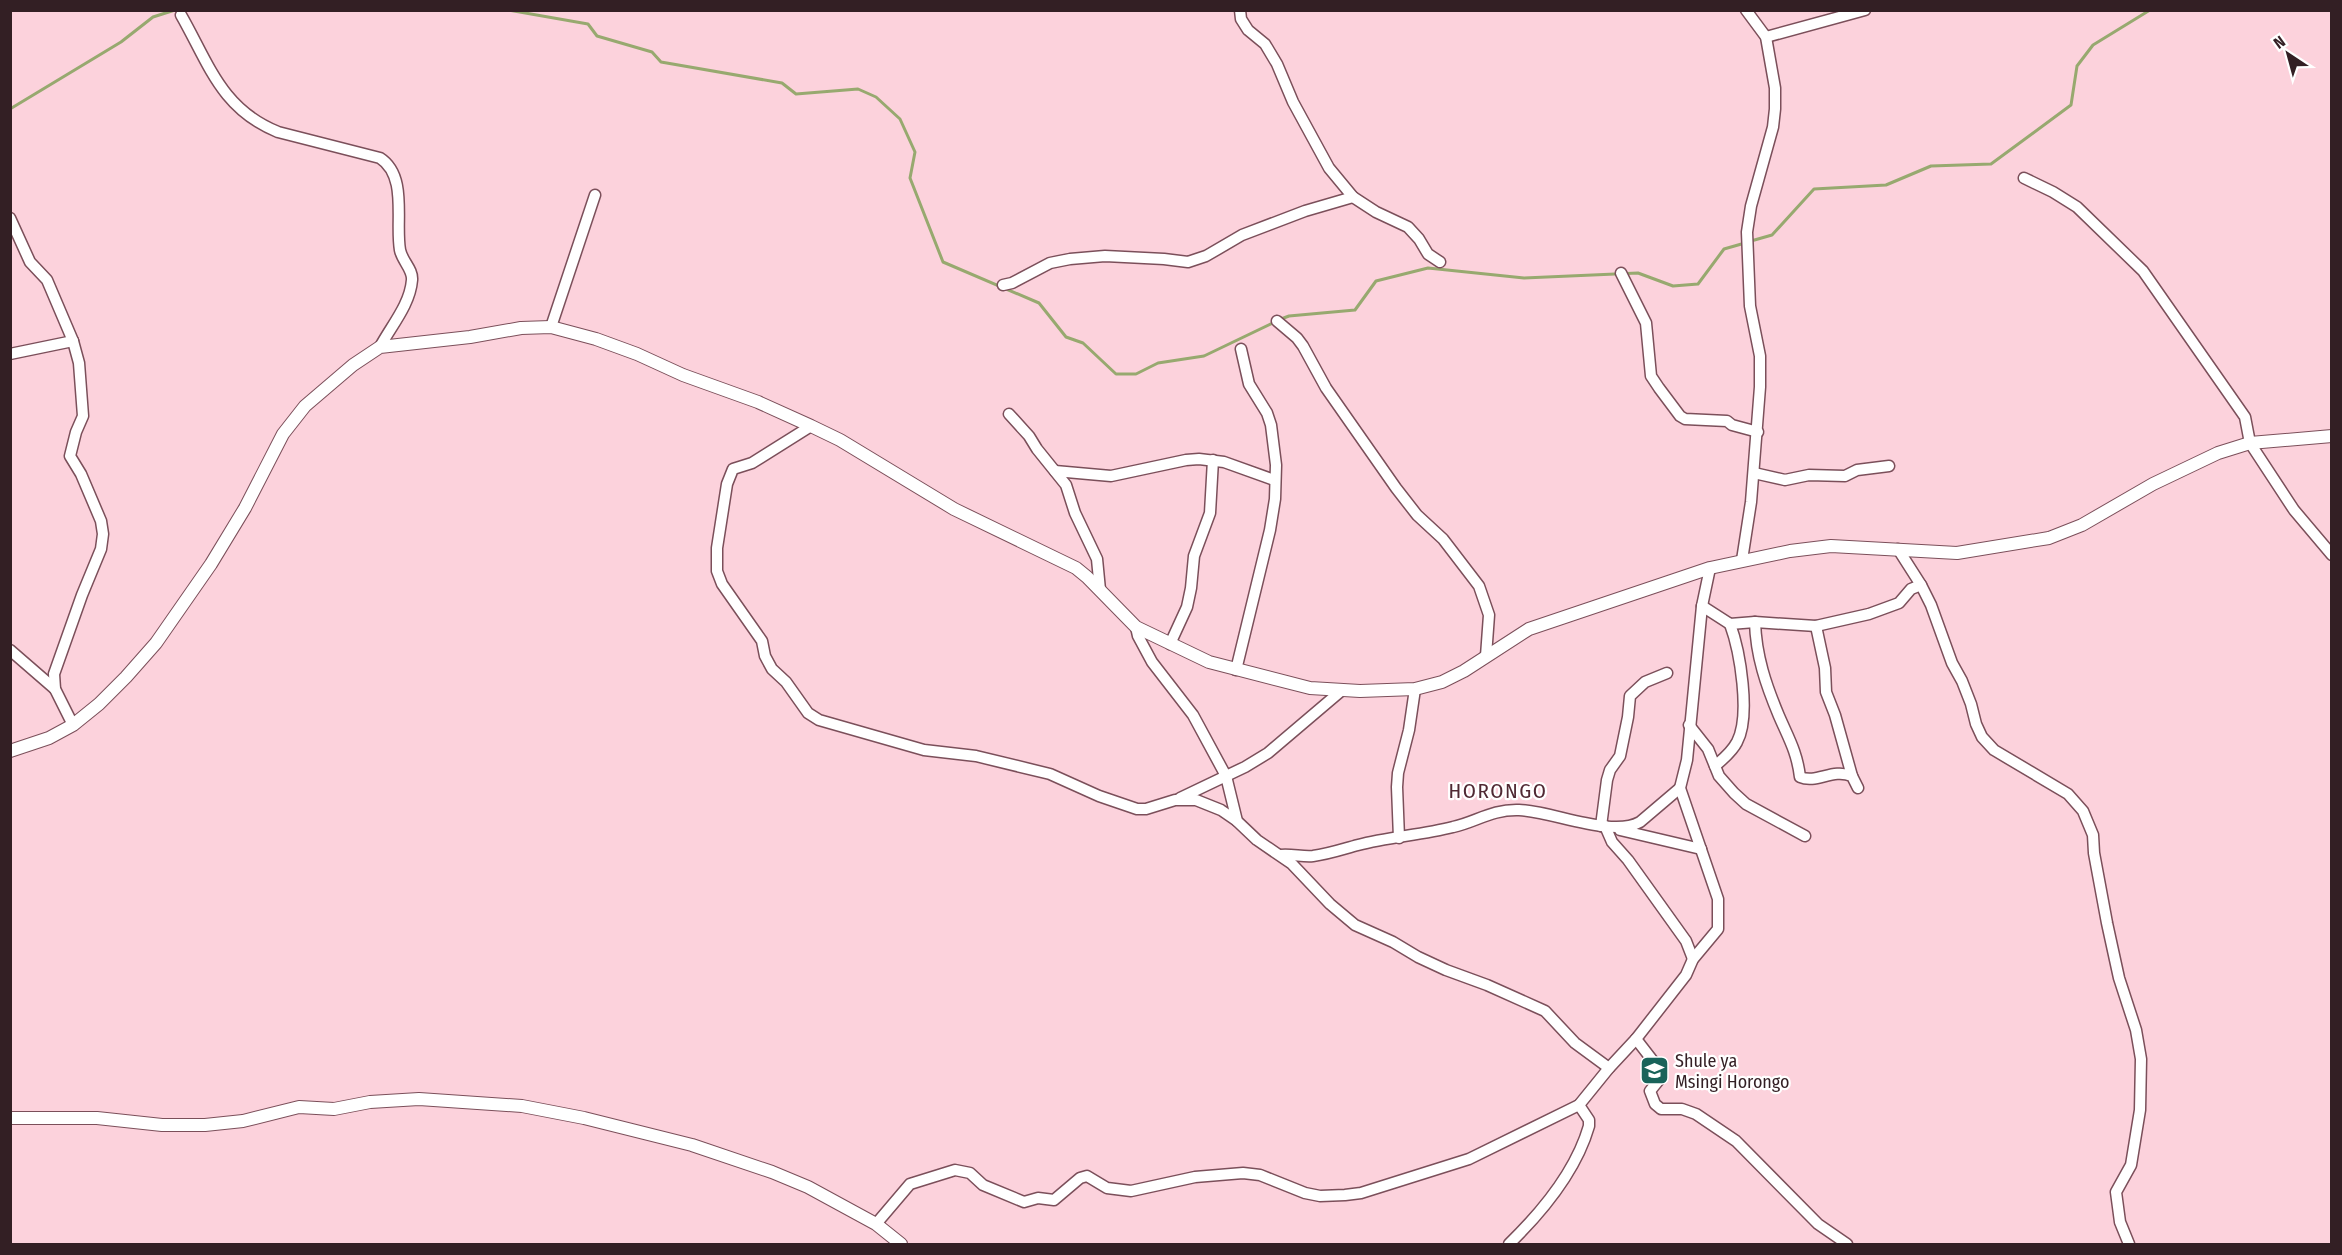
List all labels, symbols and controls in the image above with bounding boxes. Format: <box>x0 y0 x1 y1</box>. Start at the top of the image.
north arrow <box>2258 24 2318 84</box>
text: N <box>2270 32 2289 53</box>
district label: HORONGO <box>1449 778 1547 804</box>
place label: Shule ya Msingi Horongo <box>1675 1050 1789 1093</box>
school or university icon: Shule ya Msingi Horongo <box>1638 1055 1670 1087</box>

